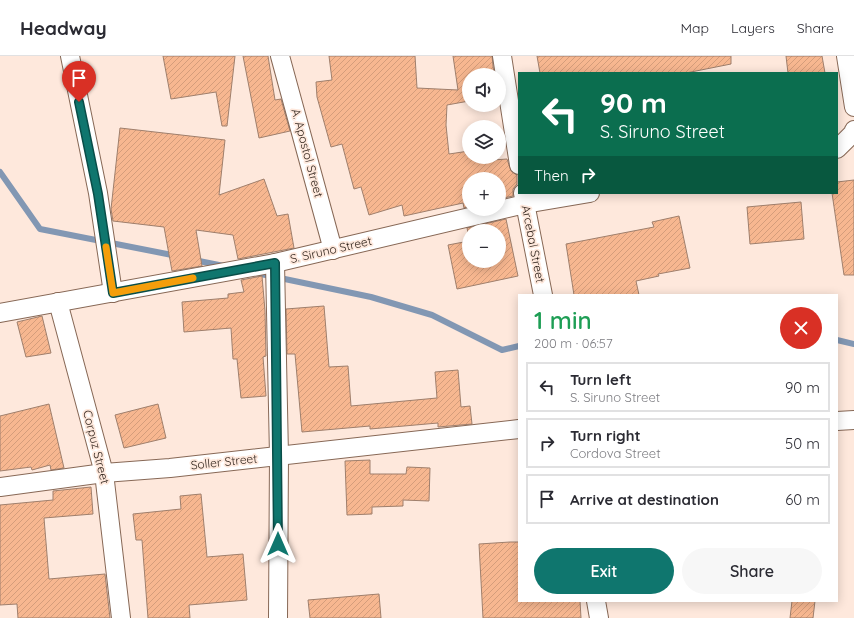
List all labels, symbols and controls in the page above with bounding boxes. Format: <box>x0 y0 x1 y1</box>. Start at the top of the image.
text: Headway <box>20 16 107 40</box>
text: Map <box>680 19 709 37</box>
text: Layers <box>731 19 775 37</box>
text: Share <box>797 19 834 37</box>
pin <box>62 61 96 102</box>
icon: arrive <box>68 67 90 89</box>
map controls <box>462 68 506 268</box>
button: sound <box>462 68 506 112</box>
text: 90 m <box>600 85 667 120</box>
icon: left <box>534 88 586 140</box>
street label: A. Apostol Street <box>288 107 327 199</box>
button: layers <box>462 120 506 164</box>
text: S. Siruno Street <box>600 120 725 143</box>
icon: right <box>577 164 599 186</box>
text: Then <box>534 166 569 185</box>
button: + <box>462 172 506 216</box>
street label: Arcebal Street <box>519 204 548 284</box>
button: − <box>462 224 506 268</box>
street label: S. Siruno Street <box>289 233 373 266</box>
text: 1 min <box>534 305 592 335</box>
button: close <box>780 307 822 349</box>
text: 200 m · 06:57 <box>534 335 613 351</box>
text: Turn left <box>570 370 632 389</box>
icon: left <box>536 376 558 398</box>
text: 90 m <box>785 378 820 397</box>
text: S. Siruno Street <box>570 389 660 405</box>
street label: Corpuz Street <box>80 408 113 485</box>
text: Turn right <box>570 426 641 445</box>
icon: right <box>536 432 558 454</box>
text: 50 m <box>785 434 820 453</box>
text: Cordova Street <box>570 445 661 461</box>
street label: Soller Street <box>190 451 258 472</box>
icon: arrive <box>536 488 558 510</box>
text: Arrive at destination <box>570 490 719 509</box>
text: 60 m <box>785 490 820 509</box>
position arrow <box>257 523 299 565</box>
button: Exit <box>534 548 674 594</box>
button: Share <box>682 548 822 594</box>

